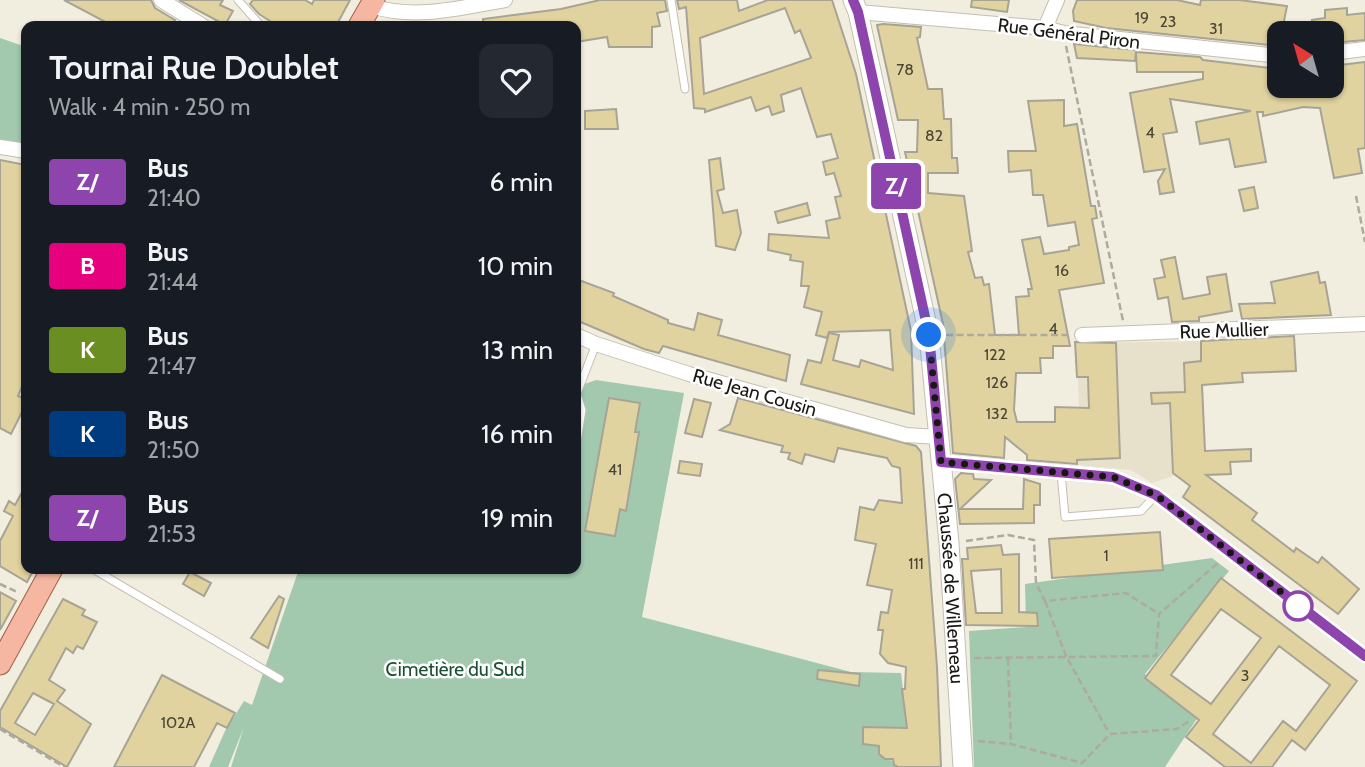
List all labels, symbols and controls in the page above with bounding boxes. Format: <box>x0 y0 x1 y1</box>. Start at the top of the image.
house number: 19 <box>1135 8 1149 27</box>
house number: 23 <box>1159 12 1177 31</box>
street label: Rue Général Piron <box>996 13 1141 54</box>
house number: 31 <box>1209 19 1223 38</box>
north arrow <box>1267 21 1344 98</box>
map controls <box>1267 21 1344 98</box>
button: heart <box>479 44 553 118</box>
text: Tournai Rue Doublet <box>49 47 339 87</box>
house number: 78 <box>896 60 914 79</box>
text: Walk · 4 min · 250 m <box>49 93 251 121</box>
house number: 4 <box>1145 123 1155 142</box>
house number: 82 <box>925 126 943 145</box>
text: Bus <box>147 152 188 184</box>
line badge: Z/ <box>864 163 928 209</box>
text: 6 min <box>490 166 553 198</box>
text: Z/ <box>77 167 98 196</box>
text: Z/ <box>885 171 907 200</box>
text: 21:40 <box>147 184 201 212</box>
text: Bus <box>147 236 188 268</box>
text: 10 min <box>478 250 553 282</box>
text: B <box>80 251 95 280</box>
house number: 16 <box>1055 261 1069 280</box>
text: 21:44 <box>147 268 198 296</box>
your location <box>911 317 946 352</box>
street label: Rue Mullier <box>1179 317 1269 344</box>
house number: 4 <box>1048 319 1058 338</box>
text: Bus <box>147 320 188 352</box>
text: 13 min <box>482 334 553 366</box>
text: K <box>80 335 95 364</box>
house number: 122 <box>984 345 1006 364</box>
text: 21:47 <box>147 352 196 380</box>
street label: Rue Jean Cousin <box>690 364 819 421</box>
house number: 126 <box>986 373 1008 392</box>
text: Bus <box>147 404 188 436</box>
house number: 132 <box>986 404 1008 423</box>
text: 16 min <box>481 418 553 450</box>
text: K <box>80 419 95 448</box>
text: 21:50 <box>147 436 200 464</box>
house number: 41 <box>608 460 622 479</box>
text: Bus <box>147 488 188 520</box>
street label: Chaussée de Willemeau <box>932 492 969 684</box>
text: 19 min <box>481 502 553 534</box>
text: Z/ <box>77 503 98 532</box>
text: 21:53 <box>147 520 196 548</box>
house number: 1 <box>1103 546 1109 565</box>
house number: 111 <box>908 554 924 573</box>
unlabelled marker <box>1283 591 1313 621</box>
park label: Cimetière du Sud <box>386 658 524 681</box>
house number: 3 <box>1241 666 1249 685</box>
house number: 102A <box>161 713 195 732</box>

